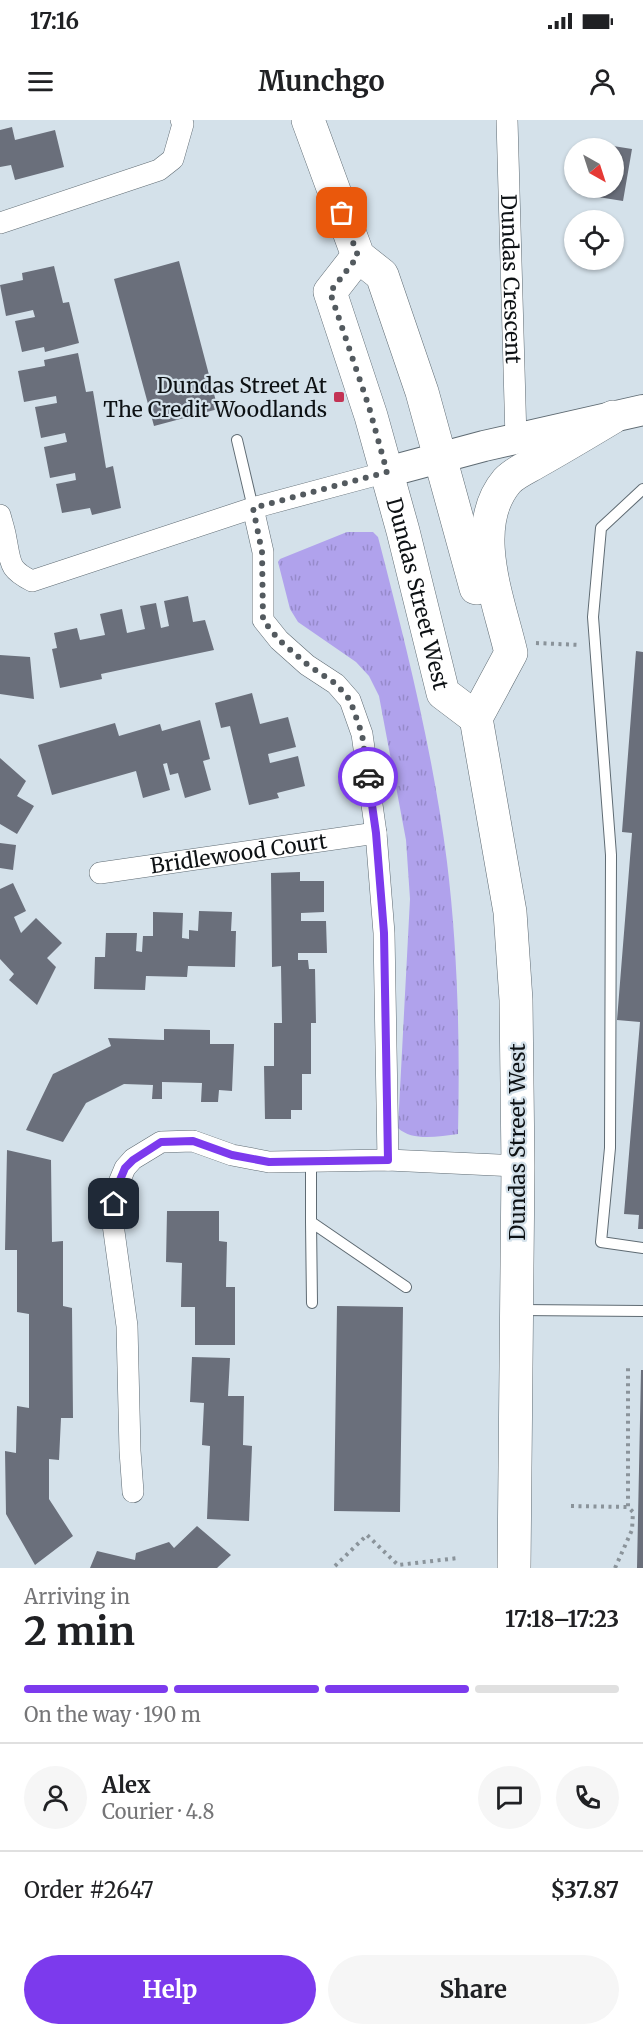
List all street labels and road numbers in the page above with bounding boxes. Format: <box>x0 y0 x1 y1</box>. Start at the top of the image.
street label: Dundas Crescent <box>496 194 527 364</box>
street label: Dundas Street West <box>381 494 455 693</box>
street label: Bridlewood Court <box>148 827 329 879</box>
street label: Dundas Street West <box>504 1043 531 1241</box>

